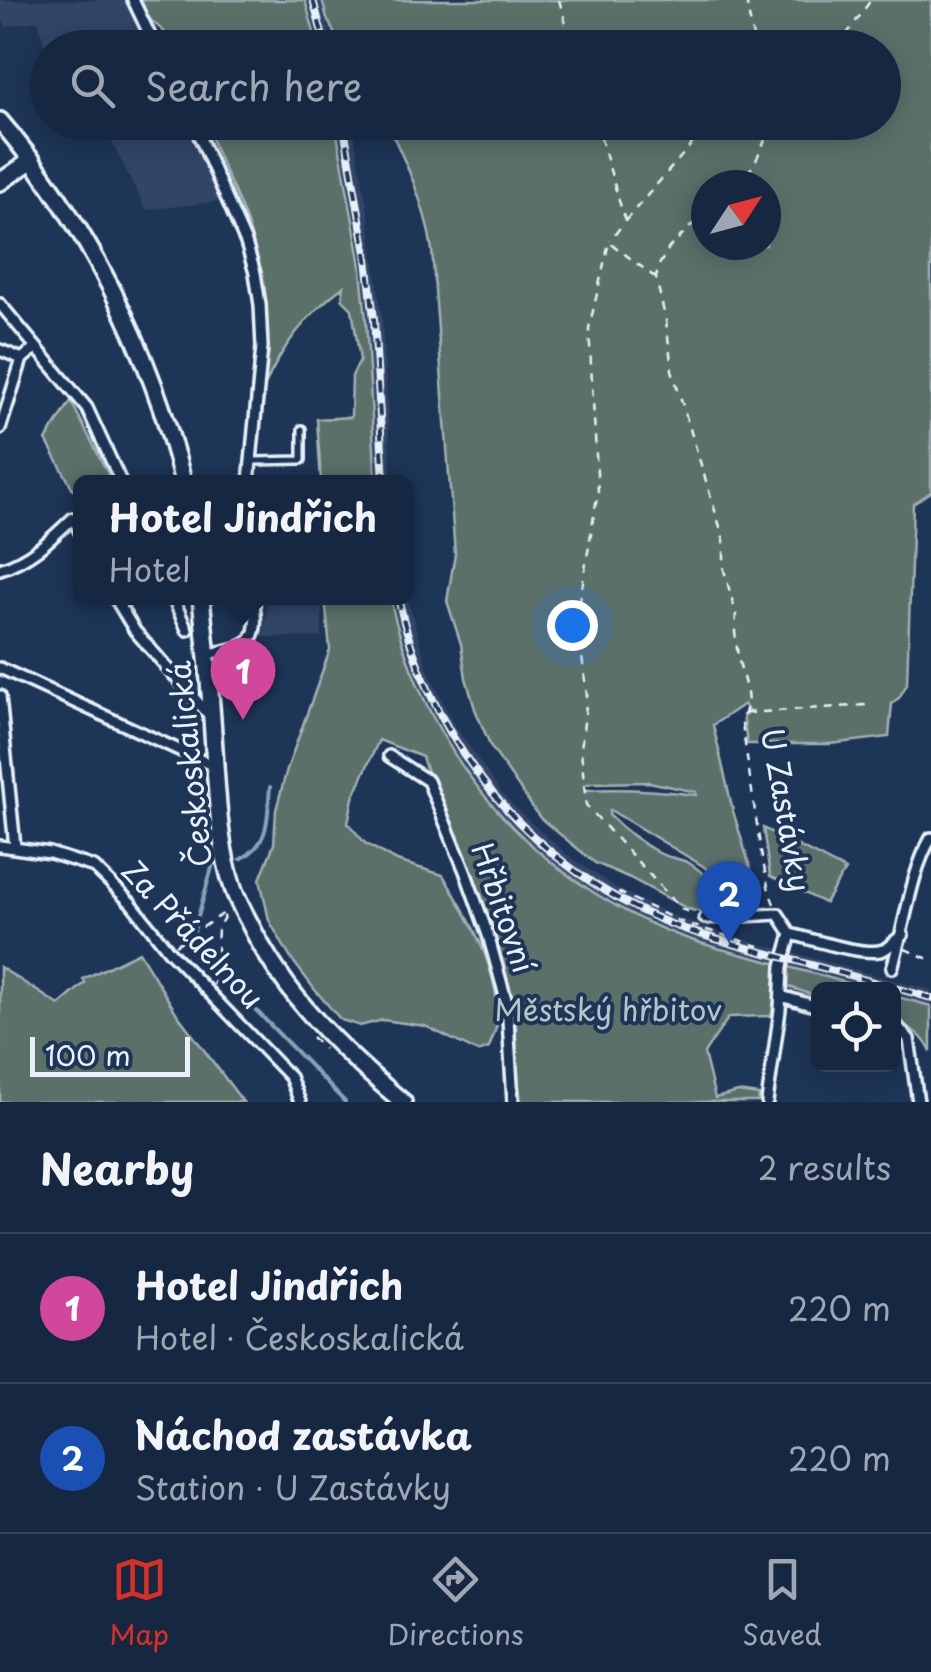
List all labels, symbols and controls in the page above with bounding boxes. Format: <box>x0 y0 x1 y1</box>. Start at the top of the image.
search box <box>30 30 901 140</box>
text: Search here <box>145 57 362 114</box>
icon: search <box>65 58 120 113</box>
north arrow <box>691 170 781 260</box>
popup <box>73 475 413 605</box>
text: Hotel Jindřich <box>109 488 377 545</box>
text: Hotel <box>109 545 190 593</box>
your location <box>547 600 598 651</box>
pin: 1 <box>210 638 276 720</box>
street label: Českoskalická <box>155 659 222 869</box>
street label: U Zastávky <box>751 724 824 895</box>
street label: Hřbitovní <box>461 836 548 979</box>
street label: Za Přádelnou <box>112 848 275 1018</box>
pin: 2 <box>696 860 762 943</box>
map controls <box>811 982 901 1072</box>
button: locate <box>811 982 901 1072</box>
park label: Městský hřbitov <box>494 986 722 1031</box>
scale bar <box>30 1032 190 1076</box>
text: 100 m <box>45 1033 131 1076</box>
text: Nearby <box>40 1136 194 1199</box>
text: 2 results <box>758 1143 891 1191</box>
text: Hotel Jindřich <box>135 1256 403 1313</box>
text: 1 <box>65 1284 80 1332</box>
text: 220 m <box>788 1284 891 1332</box>
text: Hotel · Českoskalická <box>135 1313 464 1361</box>
text: Náchod zastávka <box>135 1406 472 1463</box>
text: 2 <box>61 1434 84 1482</box>
text: 220 m <box>788 1434 891 1482</box>
text: Station · U Zastávky <box>135 1463 451 1511</box>
tab: Map <box>109 1552 169 1655</box>
tab: Directions <box>388 1552 524 1655</box>
tab: Saved <box>742 1552 822 1655</box>

